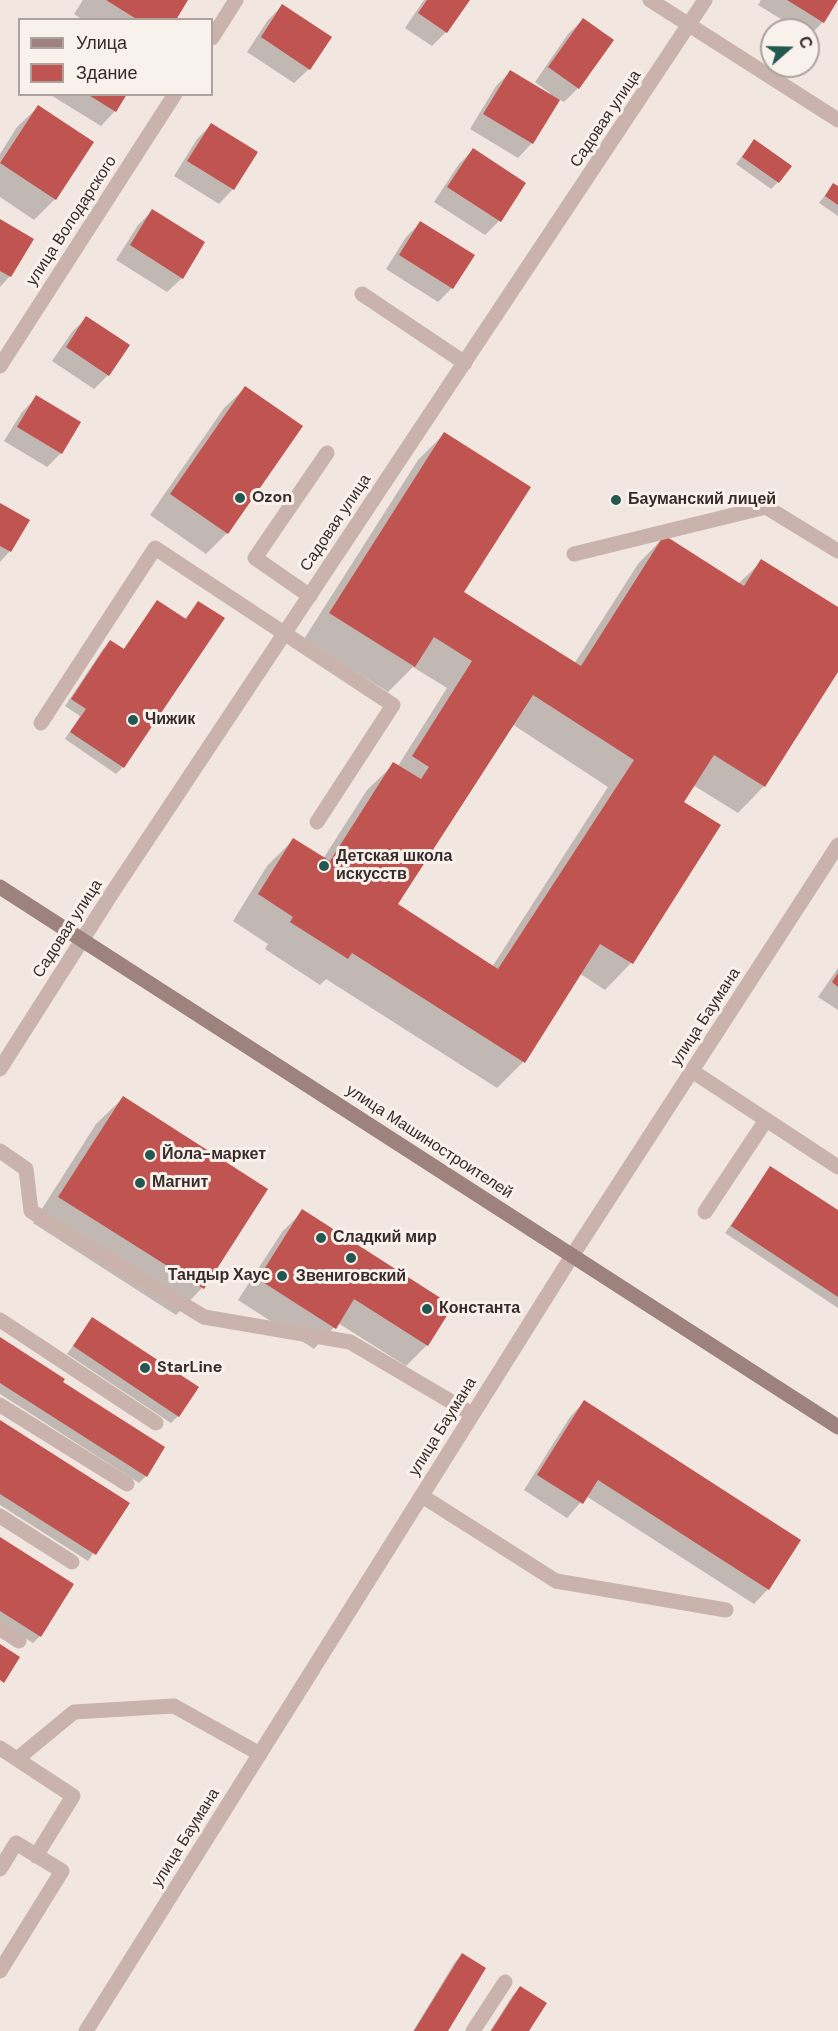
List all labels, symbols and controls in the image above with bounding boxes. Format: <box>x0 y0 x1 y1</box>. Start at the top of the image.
legend <box>18 18 213 96</box>
north arrow <box>760 18 820 78</box>
text: Улица <box>76 31 127 55</box>
text: С <box>794 33 817 51</box>
text: Здание <box>76 61 137 85</box>
street label: Садовая улица <box>566 67 646 171</box>
street label: улица Володарского <box>23 152 121 290</box>
street label: Садовая улица <box>296 471 376 575</box>
place label: Ozon <box>252 488 292 508</box>
place label: Бауманский лицей <box>628 490 776 510</box>
marker: Ozon <box>233 491 247 505</box>
marker: Бауманский лицей <box>609 493 623 507</box>
place label: Чижик <box>145 710 195 730</box>
marker: Чижик <box>126 713 140 727</box>
place label: Детская школа искусств <box>336 847 452 885</box>
marker: Детская школа искусств <box>317 859 331 873</box>
street label: Садовая улица <box>29 876 107 982</box>
street label: улица Баумана <box>667 964 745 1070</box>
street label: улица Машиностроителей <box>342 1081 516 1203</box>
place label: Йола-маркет <box>162 1145 266 1165</box>
marker: Йола-маркет <box>143 1148 157 1162</box>
place label: Магнит <box>152 1173 208 1193</box>
marker: Магнит <box>133 1176 147 1190</box>
place label: Сладкий мир <box>333 1228 437 1248</box>
marker: Сладкий мир <box>314 1231 328 1245</box>
marker: Звениговский <box>344 1251 358 1265</box>
place label: Тандыр Хаус <box>168 1266 270 1286</box>
place label: Звениговский <box>296 1267 406 1287</box>
marker: Тандыр Хаус <box>275 1269 289 1283</box>
place label: Константа <box>439 1299 520 1319</box>
marker: Константа <box>420 1302 434 1316</box>
place label: StarLine <box>157 1358 222 1378</box>
marker: StarLine <box>138 1361 152 1375</box>
street label: улица Баумана <box>405 1374 481 1480</box>
street label: улица Баумана <box>148 1785 224 1891</box>

